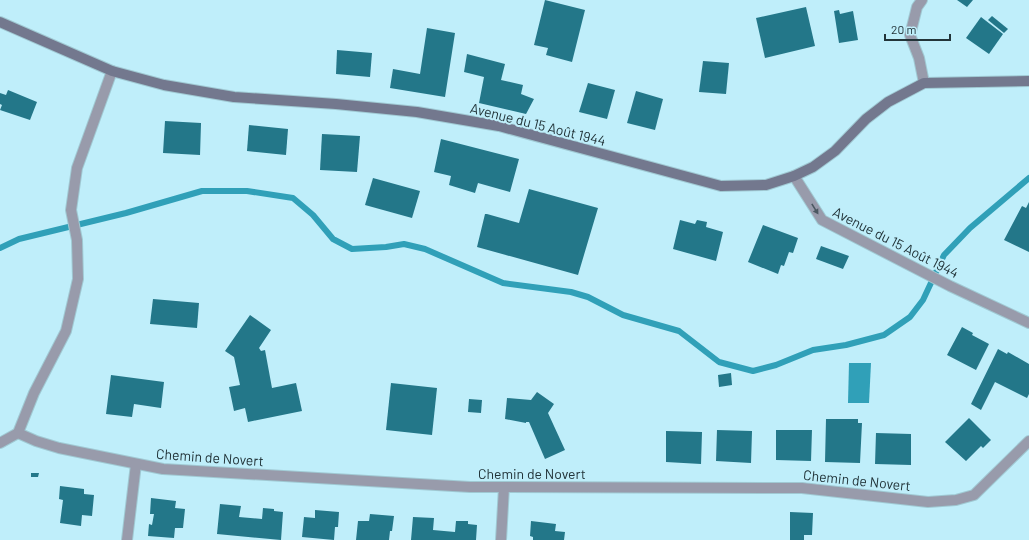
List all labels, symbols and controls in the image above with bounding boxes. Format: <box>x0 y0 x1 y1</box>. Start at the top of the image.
scale bar <box>885 16 950 42</box>
text: 20 m <box>891 22 917 36</box>
street label: Avenue du 15 Août 1944 <box>468 99 608 149</box>
one-way arrow <box>811 203 818 215</box>
street label: Avenue du 15 Août 1944 <box>830 203 962 281</box>
street label: Chemin de Novert <box>156 445 264 469</box>
street label: Chemin de Novert <box>478 465 586 482</box>
street label: Chemin de Novert <box>802 466 912 494</box>

